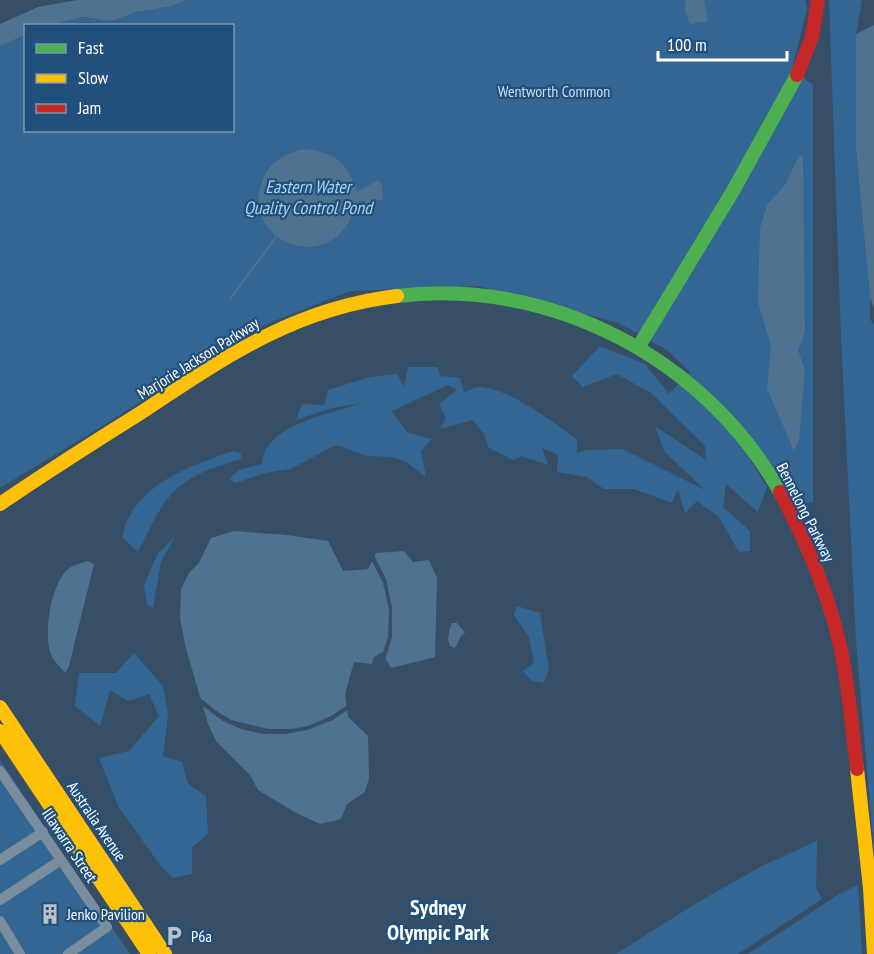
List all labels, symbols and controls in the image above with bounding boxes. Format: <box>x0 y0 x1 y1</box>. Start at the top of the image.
legend <box>24 24 234 132</box>
scale bar <box>658 24 787 62</box>
text: 100 m <box>667 33 707 56</box>
text: Fast <box>78 36 104 59</box>
text: Slow <box>78 66 109 89</box>
park label: Wentworth Common <box>498 81 610 101</box>
text: Jam <box>77 96 101 119</box>
water label: Eastern Water Quality Control Pond <box>244 175 374 219</box>
street label: Marjorie Jackson Parkway <box>133 312 263 404</box>
street label: Bennelong Parkway <box>772 459 840 565</box>
street label: Australia Avenue <box>63 777 131 865</box>
street label: Illawarra Street <box>38 804 102 886</box>
district label: Sydney Olympic Park <box>387 893 490 946</box>
building icon: Jenko Pavilion <box>38 902 62 926</box>
place label: Jenko Pavilion <box>66 904 145 924</box>
parking icon: P6a <box>162 924 186 948</box>
place label: P6a <box>191 926 212 946</box>

